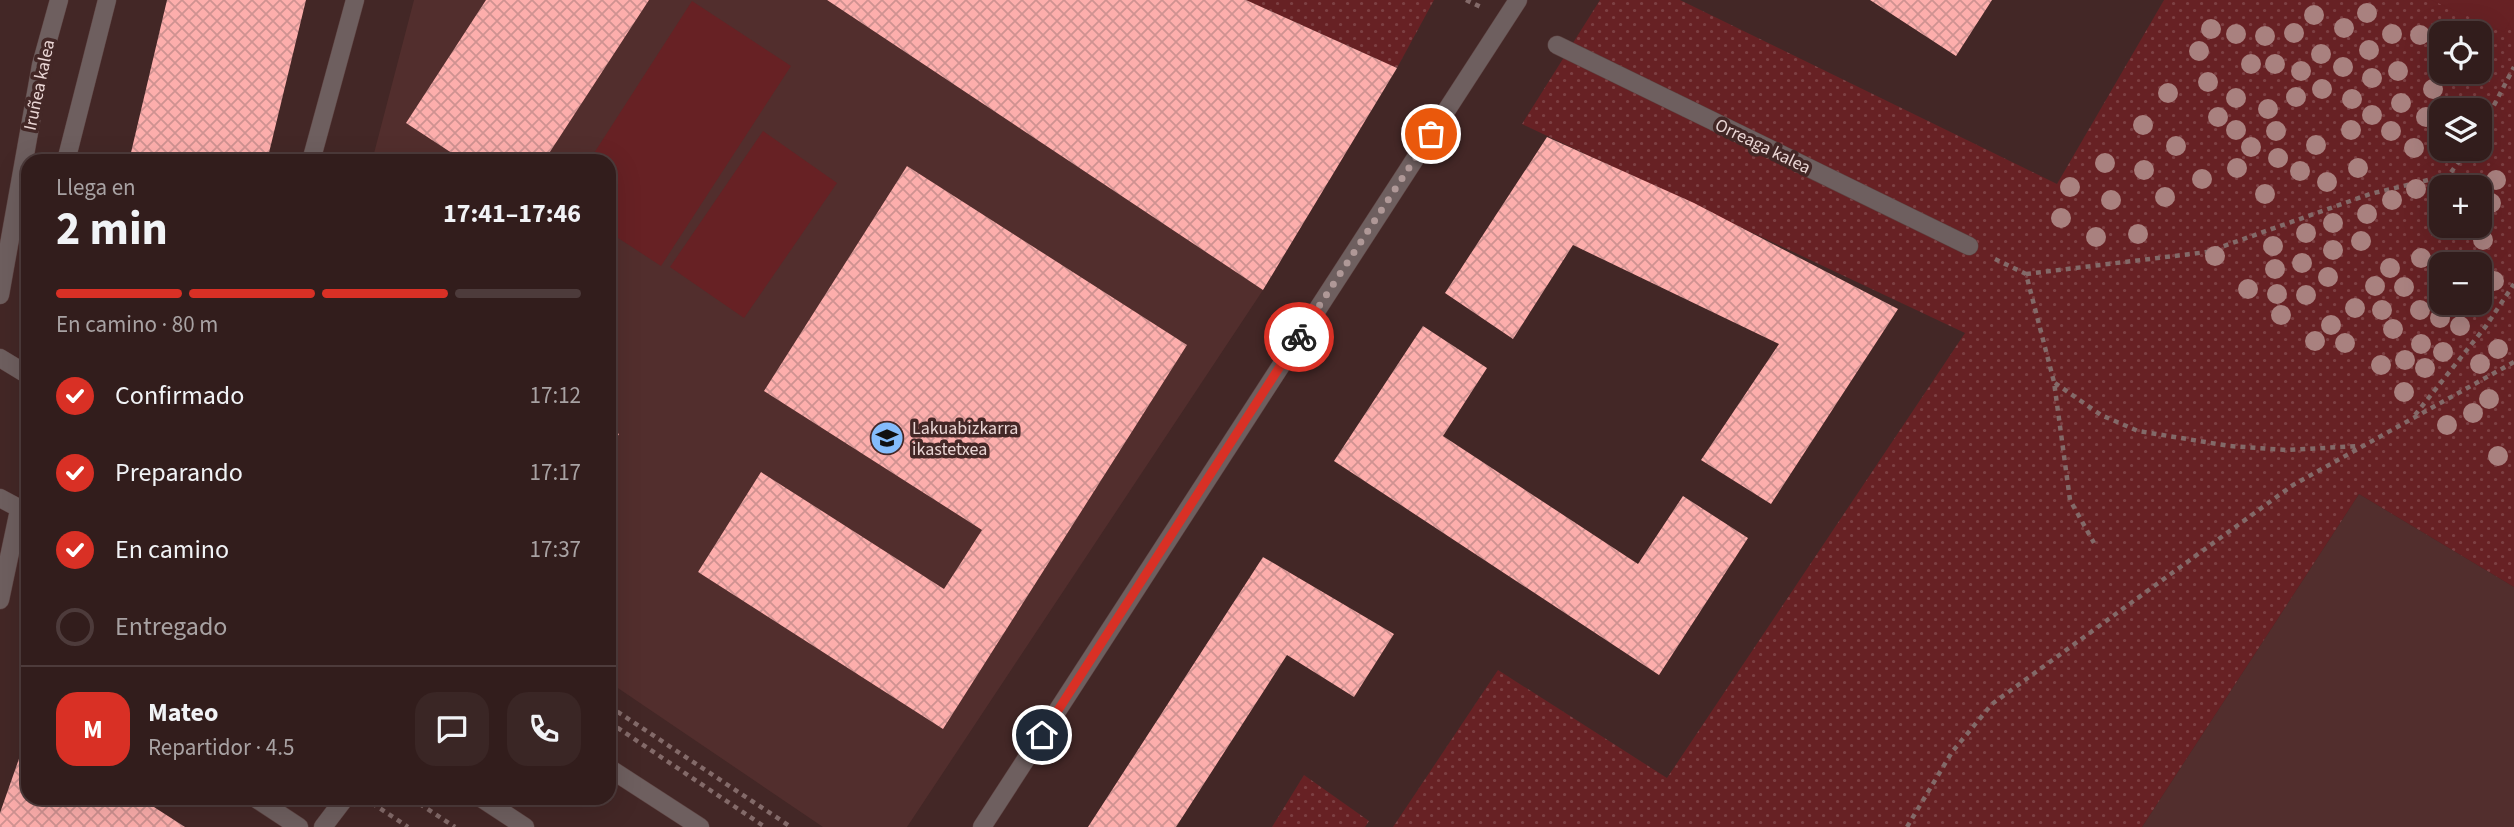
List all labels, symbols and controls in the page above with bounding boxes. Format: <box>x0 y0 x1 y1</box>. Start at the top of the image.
map controls <box>2429 21 2492 315</box>
button: locate <box>2429 21 2492 84</box>
street label: Iruñea kalea <box>18 37 61 133</box>
button: layers <box>2429 98 2492 161</box>
pin <box>1401 104 1461 164</box>
street label: Orreaga kalea <box>1711 113 1815 180</box>
icon: bag <box>1412 115 1450 153</box>
text: Llega en <box>56 171 136 204</box>
button: + <box>2429 175 2492 238</box>
text: 17:41–17:46 <box>443 195 581 232</box>
text: 2 min <box>56 197 168 262</box>
button: − <box>2429 252 2492 315</box>
courier <box>1264 302 1334 372</box>
text: En camino · 80 m <box>56 308 218 341</box>
icon: bike <box>1280 318 1318 356</box>
icon: check <box>56 377 94 415</box>
text: Confirmado <box>115 377 244 414</box>
text: 17:12 <box>530 379 581 412</box>
place label: Lakuabizkarra ikastetxea <box>912 416 1018 462</box>
school or university icon: Lakuabizkarra ikastetxea <box>868 419 906 457</box>
icon: check <box>56 454 94 492</box>
text: Preparando <box>115 454 243 491</box>
text: 17:17 <box>530 456 581 489</box>
icon: check <box>56 531 94 569</box>
text: En camino <box>115 531 229 568</box>
text: 17:37 <box>530 533 581 566</box>
text: Entregado <box>115 608 227 645</box>
button: chat <box>415 692 489 766</box>
button: phone <box>507 692 581 766</box>
text: Mateo <box>148 694 218 731</box>
pin <box>1012 705 1072 765</box>
text: M <box>83 711 103 748</box>
icon: home <box>1023 716 1061 754</box>
text: Repartidor · 4.5 <box>148 731 294 764</box>

